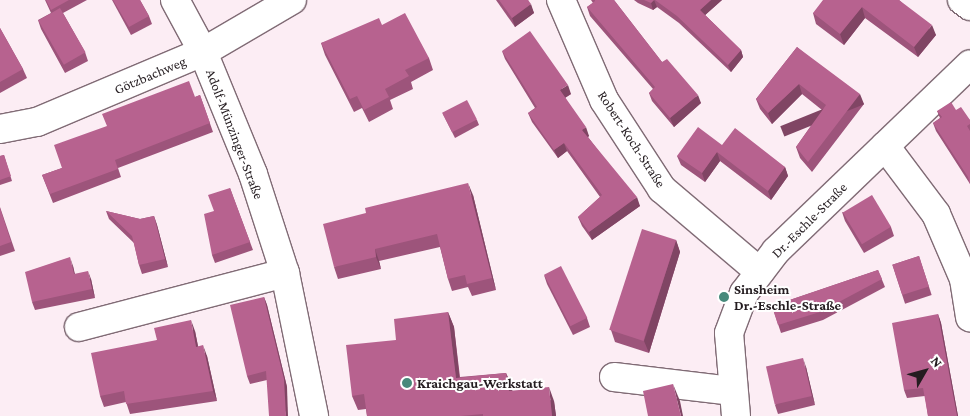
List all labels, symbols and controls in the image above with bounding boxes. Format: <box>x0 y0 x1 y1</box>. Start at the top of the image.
street label: Götzbachweg <box>112 52 188 98</box>
street label: Adolf-Münzinger-Straße <box>202 67 268 201</box>
street label: Robert-Koch-Straße <box>594 87 670 191</box>
street label: Dr.-Eschle-Straße <box>768 179 850 261</box>
place label: Sinsheim Dr.-Eschle-Straße <box>734 281 841 314</box>
marker: Sinsheim Dr.-Eschle-Straße <box>718 291 730 303</box>
north arrow <box>900 346 950 396</box>
text: N <box>928 353 946 370</box>
place label: Kraichgau-Werkstatt <box>417 375 543 391</box>
marker: Kraichgau-Werkstatt <box>401 377 413 389</box>

